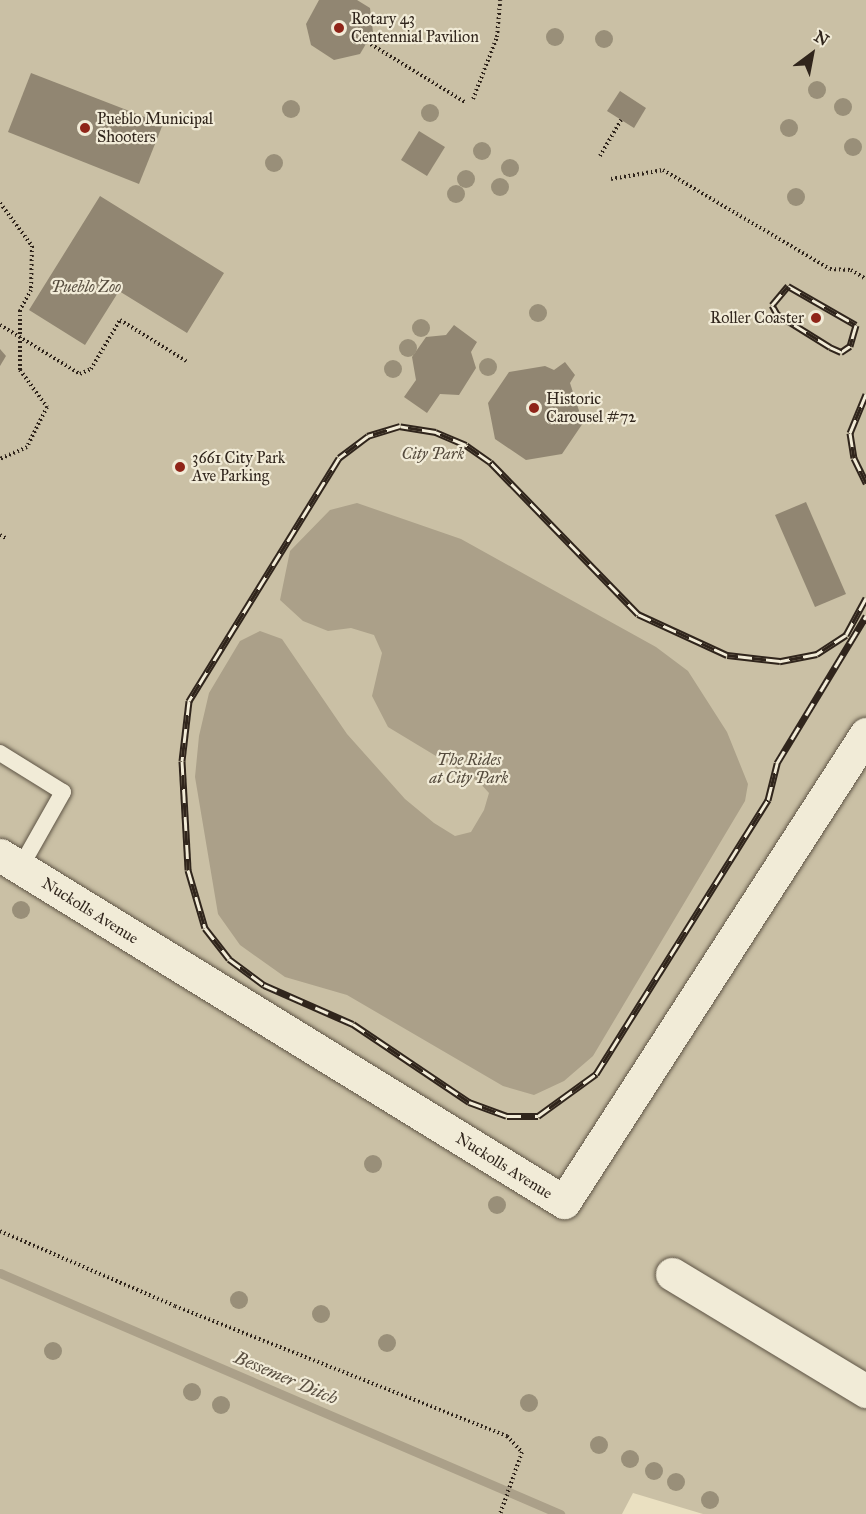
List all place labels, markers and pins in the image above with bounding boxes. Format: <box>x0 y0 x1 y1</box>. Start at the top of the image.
place label: Rotary 43 Centennial Pavilion <box>351 9 479 47</box>
marker: Rotary 43 Centennial Pavilion <box>332 21 346 35</box>
place label: Pueblo Municipal Shooters <box>97 109 213 147</box>
marker: Pueblo Municipal Shooters <box>78 121 92 135</box>
place label: Roller Coaster <box>710 308 804 328</box>
marker: Roller Coaster <box>809 311 823 325</box>
place label: Historic Carousel #72 <box>546 389 636 427</box>
marker: Historic Carousel #72 <box>527 401 541 415</box>
place label: 3661 City Park Ave Parking <box>192 448 285 486</box>
marker: 3661 City Park Ave Parking <box>173 460 187 474</box>

